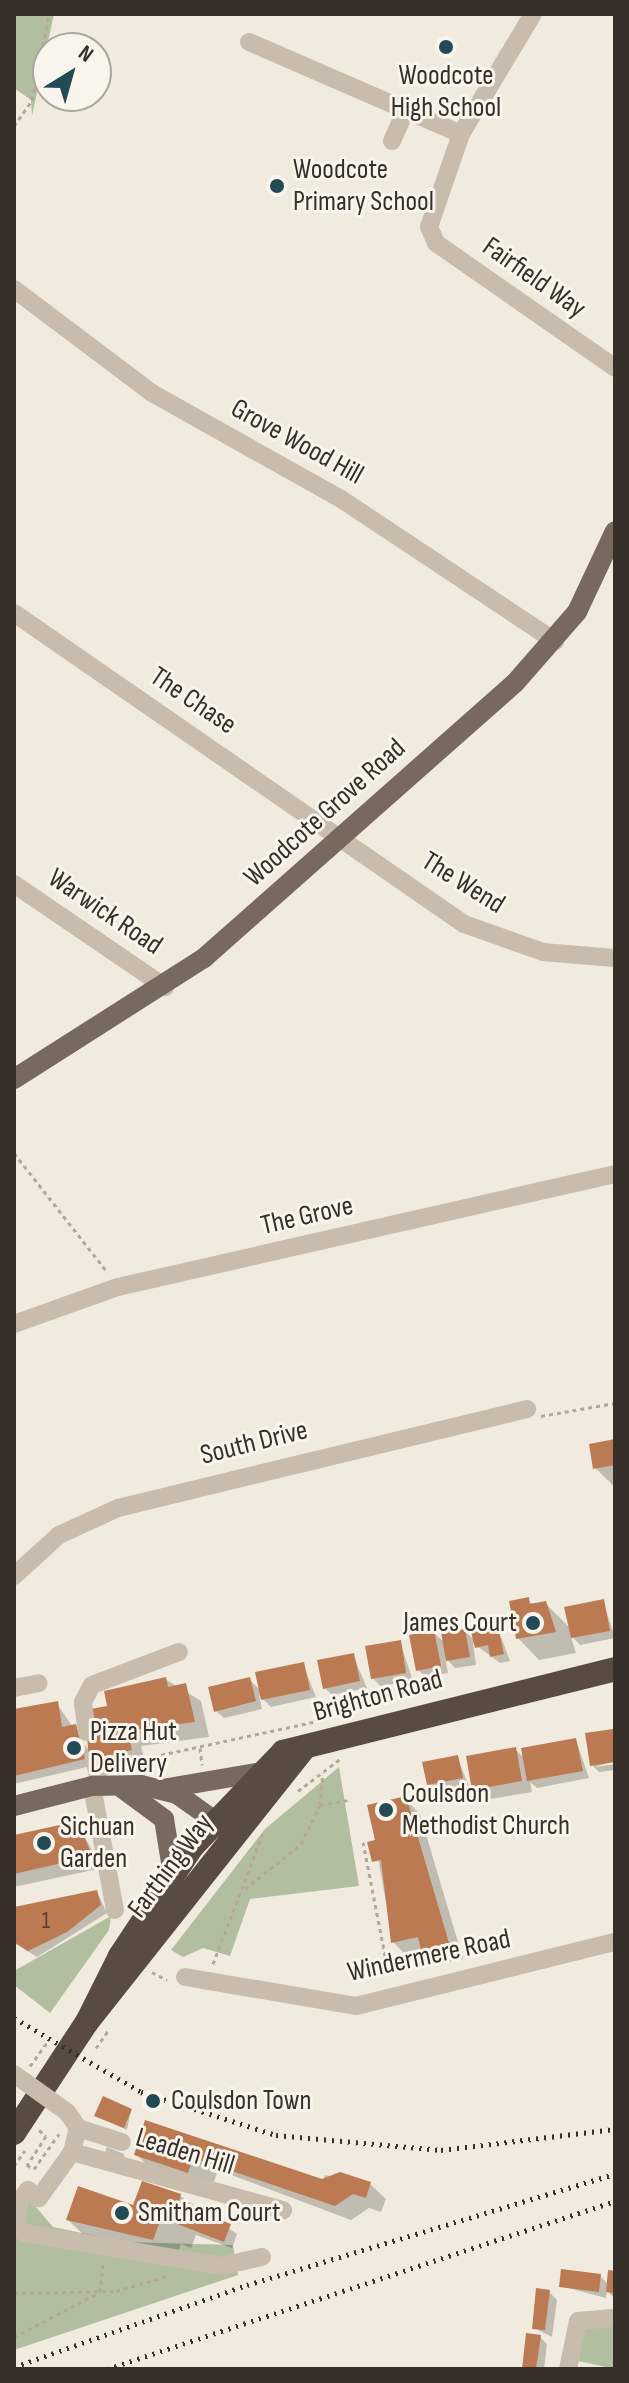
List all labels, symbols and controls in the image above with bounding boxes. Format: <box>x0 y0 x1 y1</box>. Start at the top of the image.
north arrow <box>32 32 112 112</box>
marker: Woodcote High School <box>437 38 455 56</box>
text: N <box>73 40 98 68</box>
place label: Woodcote High School <box>391 59 501 125</box>
place label: Woodcote Primary School <box>293 153 434 219</box>
marker: Woodcote Primary School <box>268 177 286 195</box>
street label: Fairfield Way <box>476 230 592 326</box>
street label: Grove Wood Hill <box>225 392 369 492</box>
street label: The Chase <box>144 660 242 742</box>
street label: Woodcote Grove Road <box>237 732 413 894</box>
street label: The Wend <box>415 845 511 921</box>
street label: Warwick Road <box>41 862 169 962</box>
street label: The Grove <box>258 1189 356 1243</box>
street label: South Drive <box>197 1413 311 1473</box>
place label: James Court <box>403 1606 517 1640</box>
marker: James Court <box>524 1614 542 1632</box>
street label: Brighton Road <box>310 1663 446 1729</box>
place label: Pizza Hut Delivery <box>90 1715 177 1781</box>
marker: Pizza Hut Delivery <box>65 1739 83 1757</box>
place label: Coulsdon Methodist Church <box>402 1777 570 1843</box>
marker: Coulsdon Methodist Church <box>377 1801 395 1819</box>
street label: Farthing Way <box>121 1807 221 1925</box>
place label: Sichuan Garden <box>60 1810 135 1876</box>
marker: Sichuan Garden <box>35 1834 53 1852</box>
house number: 1 <box>42 1907 50 1935</box>
street label: Windermere Road <box>345 1922 513 1990</box>
place label: Coulsdon Town <box>171 2084 311 2118</box>
marker: Coulsdon Town <box>142 2090 164 2112</box>
street label: Leaden Hill <box>132 2121 238 2183</box>
place label: Smitham Court <box>138 2196 280 2230</box>
marker: Smitham Court <box>113 2204 131 2222</box>

